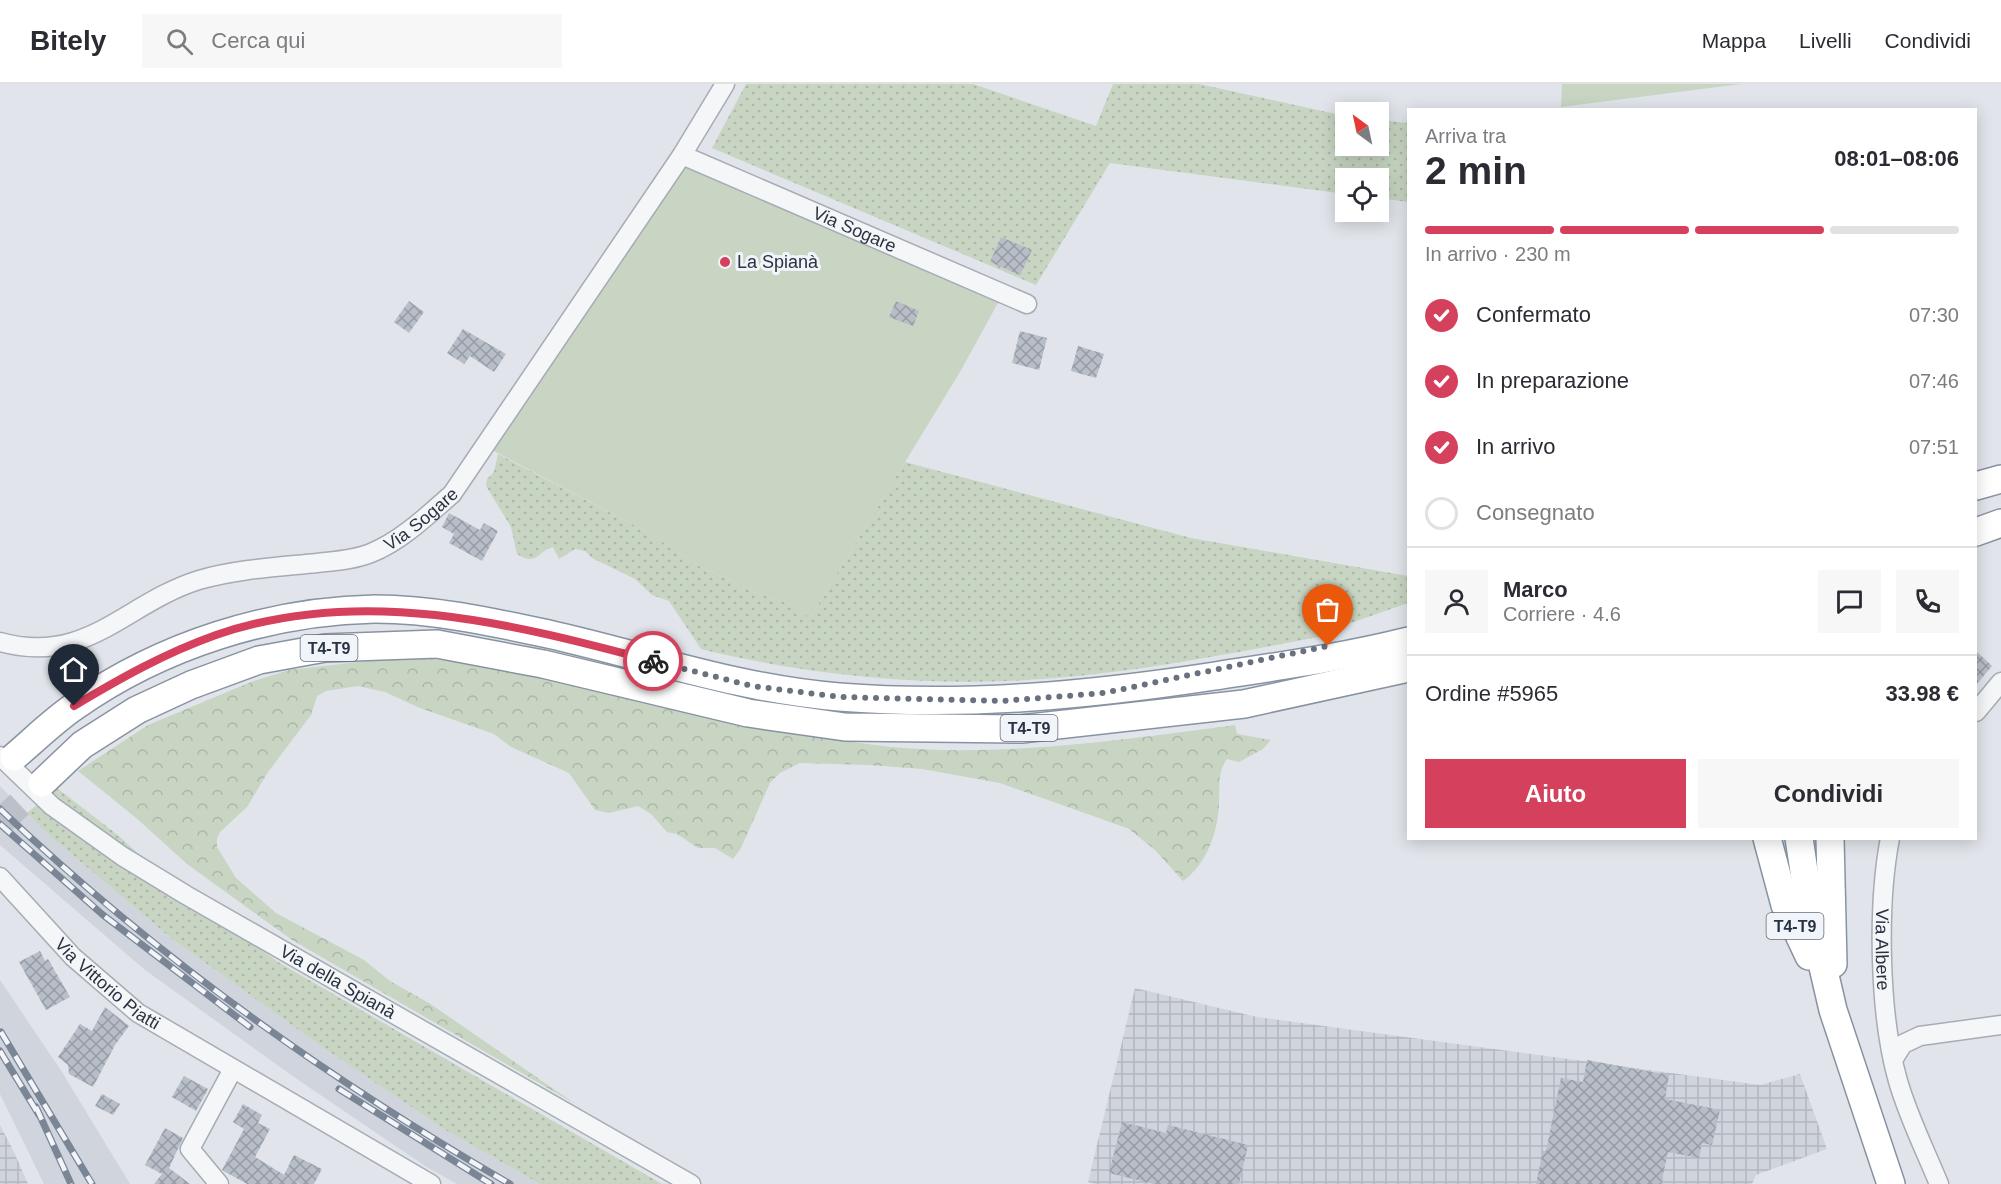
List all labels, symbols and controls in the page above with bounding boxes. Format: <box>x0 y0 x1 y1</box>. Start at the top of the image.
search box <box>142 14 562 68</box>
text: Bitely <box>30 25 106 56</box>
icon: search <box>163 25 196 58</box>
text: Cerca qui <box>211 28 305 53</box>
text: Mappa <box>1702 29 1766 52</box>
text: Livelli <box>1799 29 1852 52</box>
text: Condividi <box>1885 29 1971 52</box>
north arrow <box>1335 102 1389 156</box>
map controls <box>1335 102 1389 222</box>
text: Arriva tra <box>1425 125 1506 147</box>
text: 08:01–08:06 <box>1834 146 1959 171</box>
text: 2 min <box>1425 149 1527 192</box>
button: locate <box>1335 168 1389 222</box>
street label: Via Sogare <box>810 203 899 256</box>
text: In arrivo · 230 m <box>1425 243 1571 265</box>
place label: La Spianà <box>737 252 819 272</box>
marker: La Spianà <box>718 255 732 269</box>
icon: check <box>1425 299 1458 332</box>
text: Confermato <box>1476 302 1591 327</box>
text: 07:30 <box>1909 304 1959 326</box>
icon: check <box>1425 365 1458 398</box>
text: In preparazione <box>1476 368 1629 393</box>
text: 07:46 <box>1909 370 1959 392</box>
icon: check <box>1425 431 1458 464</box>
text: In arrivo <box>1476 434 1555 459</box>
text: 07:51 <box>1909 436 1959 458</box>
street label: Via Sogare <box>381 484 462 555</box>
text: Consegnato <box>1476 500 1595 525</box>
button: person <box>1425 570 1488 633</box>
button: chat <box>1818 570 1881 633</box>
button: phone <box>1896 570 1959 633</box>
text: Marco <box>1503 577 1568 602</box>
pin <box>1302 584 1353 646</box>
icon: bag <box>1311 593 1344 626</box>
text: Corriere · 4.6 <box>1503 603 1621 625</box>
courier <box>623 631 683 691</box>
road number: T4-T9 <box>300 635 358 661</box>
pin <box>48 644 99 706</box>
icon: bike <box>637 645 670 678</box>
icon: home <box>57 653 90 686</box>
text: Ordine #5965 <box>1425 681 1558 706</box>
text: 33.98 € <box>1886 681 1959 706</box>
road number: T4-T9 <box>1000 715 1058 741</box>
button: Aiuto <box>1425 759 1686 828</box>
button: Condividi <box>1698 759 1959 828</box>
street label: Via Albere <box>1872 908 1893 991</box>
road number: T4-T9 <box>1766 913 1824 939</box>
street label: Via Vittorio Piatti <box>51 934 163 1034</box>
street label: Via della Spianà <box>276 941 400 1023</box>

